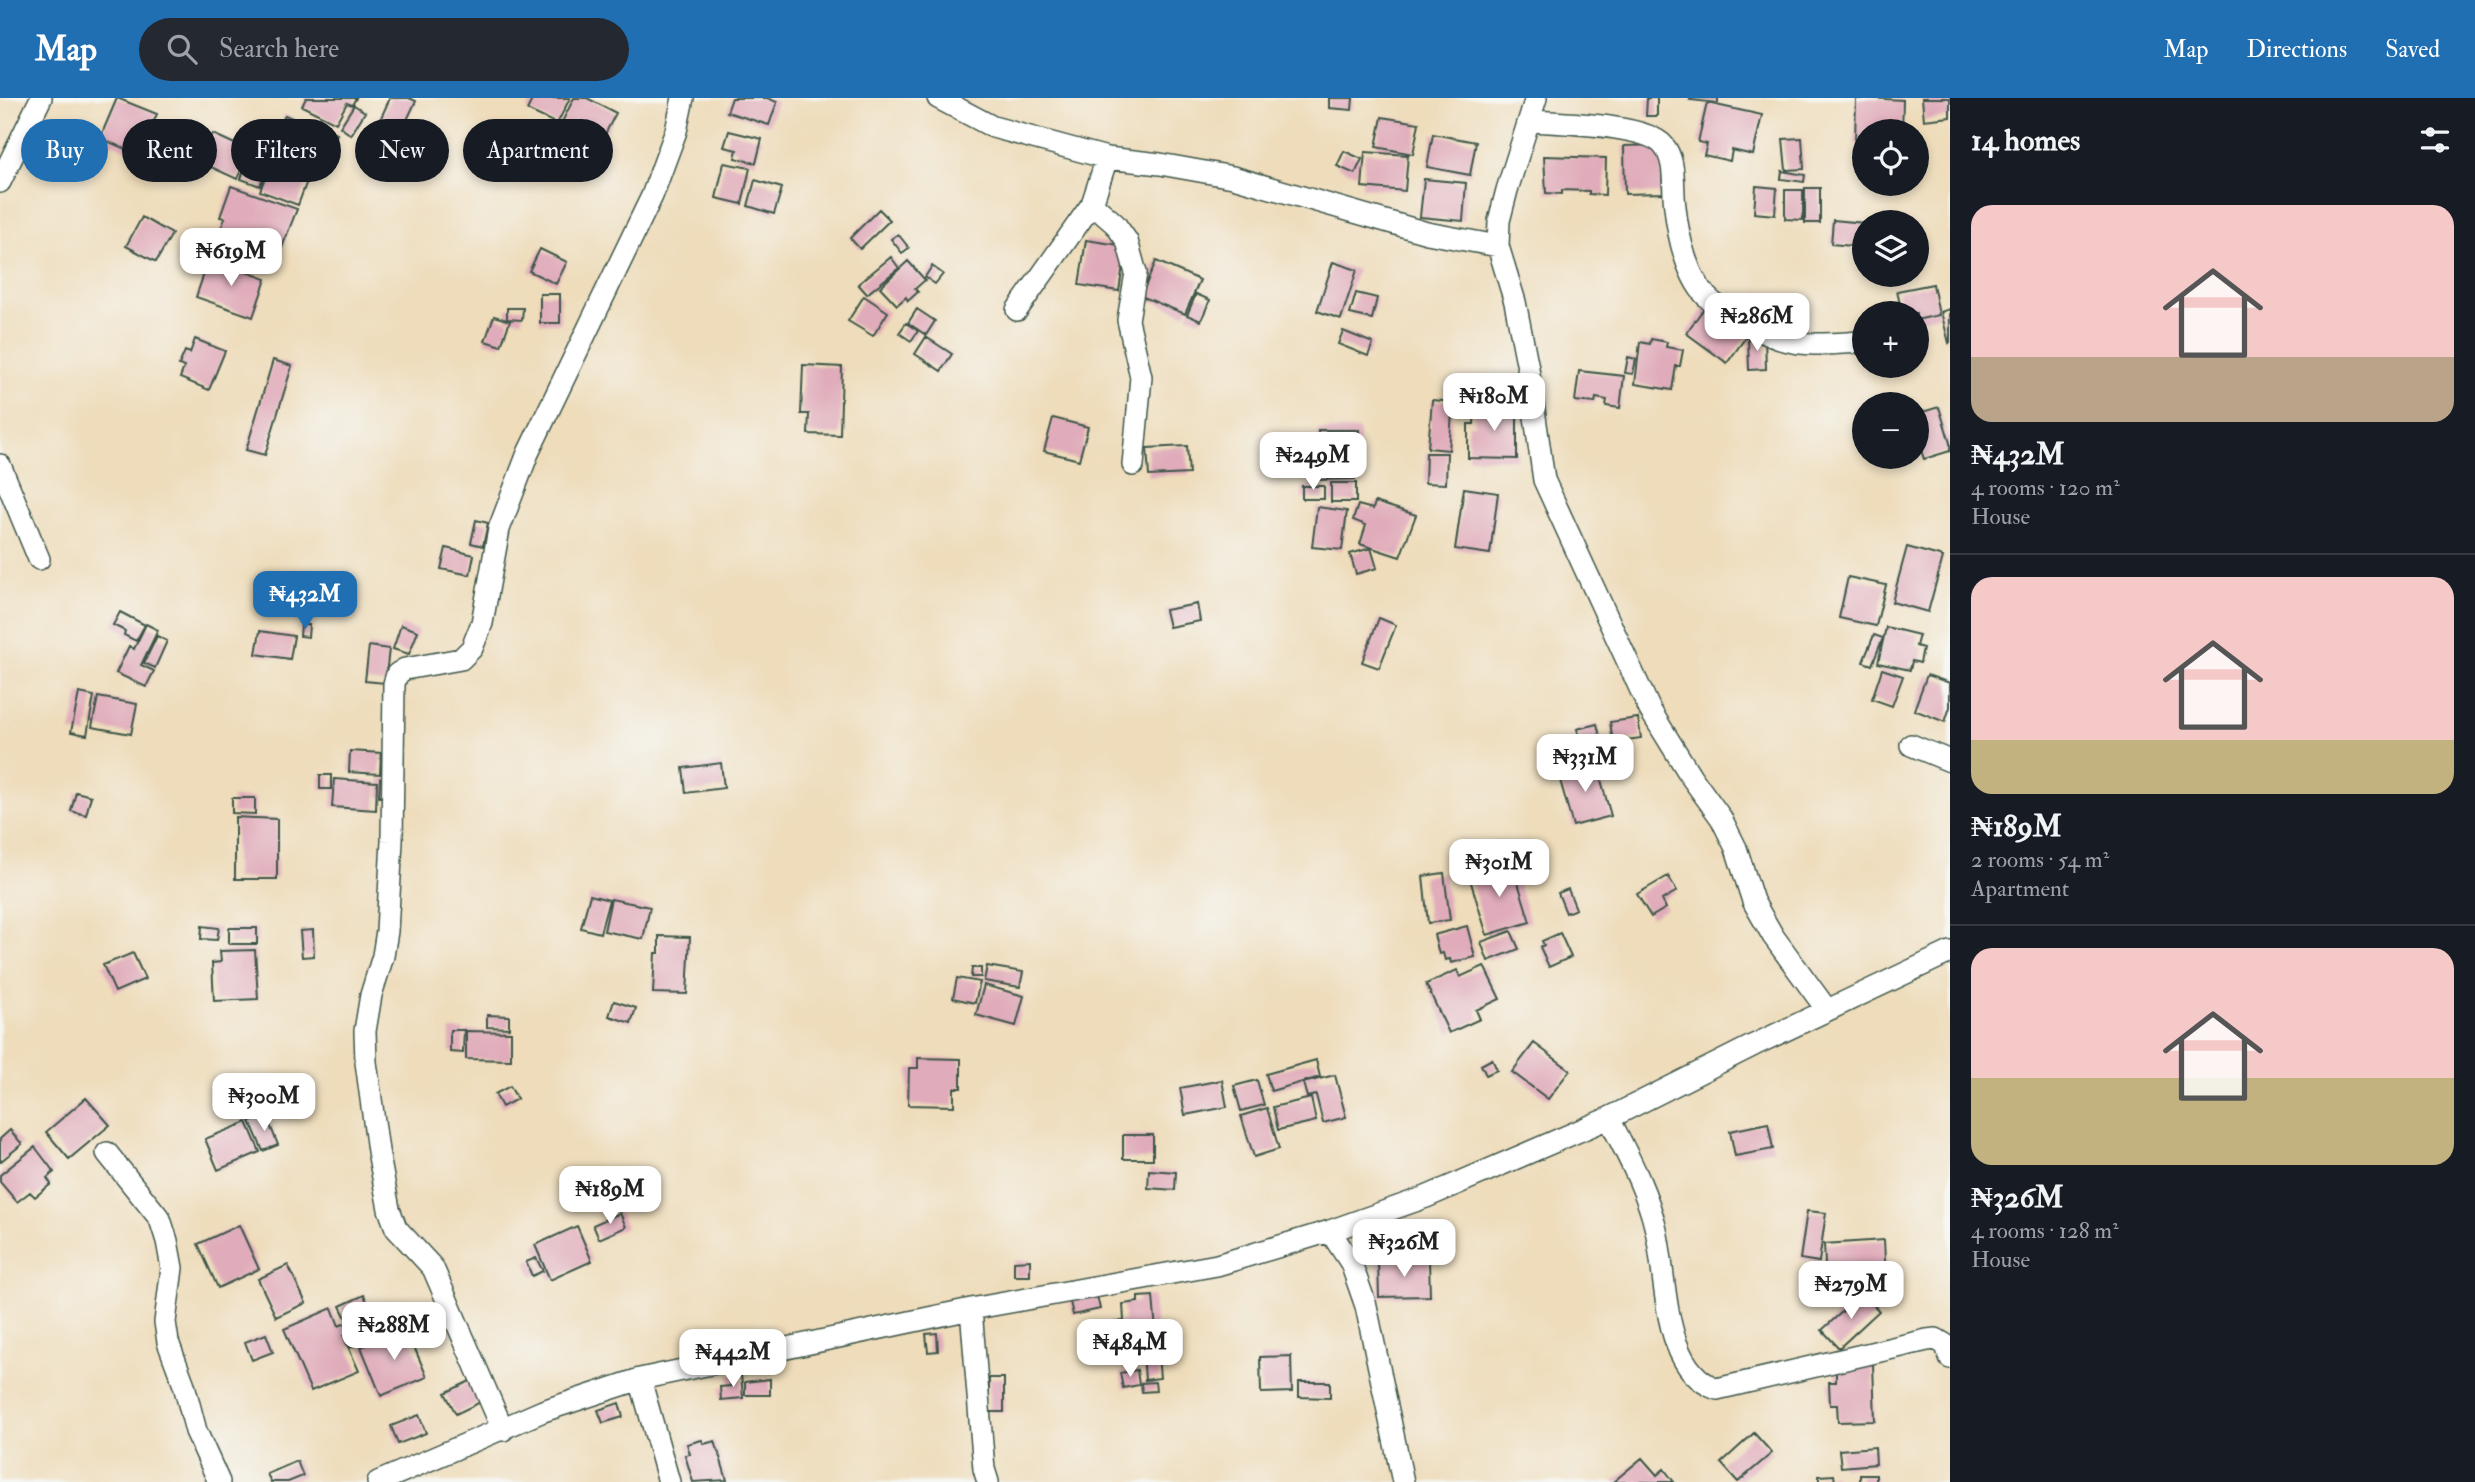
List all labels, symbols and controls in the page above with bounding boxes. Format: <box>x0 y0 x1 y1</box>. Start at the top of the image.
search box <box>139 18 629 81</box>
text: Map <box>35 29 97 70</box>
icon: search <box>163 30 201 68</box>
text: Search here <box>219 33 339 65</box>
text: Map <box>2163 34 2208 65</box>
text: Directions <box>2246 34 2347 65</box>
text: Saved <box>2385 34 2440 65</box>
chip: Buy <box>21 119 108 182</box>
chip: Rent <box>122 119 217 182</box>
chip: Filters <box>231 119 341 182</box>
chip: New <box>355 119 449 182</box>
chip: Apartment <box>463 119 613 182</box>
map controls <box>1852 119 1929 469</box>
button: locate <box>1852 119 1929 196</box>
icon: filters <box>2416 121 2454 159</box>
text: 14 homes <box>1971 122 2080 159</box>
button: layers <box>1852 210 1929 287</box>
pin: ₦619M <box>182 228 280 288</box>
text: ₦619M <box>196 236 266 265</box>
icon: home <box>2150 250 2276 376</box>
pin: ₦286M <box>1708 294 1806 353</box>
text: ₦286M <box>1721 301 1793 330</box>
button: + <box>1852 301 1929 378</box>
pin: ₦180M <box>1445 374 1543 433</box>
text: ₦180M <box>1459 381 1529 410</box>
button: − <box>1852 392 1929 469</box>
pin: ₦249M <box>1264 432 1362 492</box>
text: ₦432M <box>1971 436 2065 473</box>
text: ₦249M <box>1276 440 1350 469</box>
text: 4 rooms · 120 m² <box>1971 473 2120 502</box>
text: House <box>1971 502 2030 531</box>
pin: ₦432M <box>256 572 354 631</box>
text: ₦432M <box>269 579 341 608</box>
icon: home <box>2150 622 2276 748</box>
pin: ₦331M <box>1536 734 1634 794</box>
text: ₦331M <box>1553 742 1617 771</box>
text: ₦189M <box>1971 808 2062 845</box>
pin: ₦301M <box>1450 840 1548 899</box>
text: 2 rooms · 54 m² <box>1971 845 2109 874</box>
text: ₦301M <box>1465 847 1533 876</box>
text: Apartment <box>1971 874 2069 903</box>
icon: home <box>2150 993 2276 1119</box>
pin: ₦300M <box>215 1074 313 1133</box>
text: ₦300M <box>228 1081 300 1110</box>
pin: ₦189M <box>561 1166 659 1226</box>
text: ₦189M <box>575 1174 645 1203</box>
text: ₦326M <box>1971 1179 2064 1216</box>
text: 4 rooms · 128 m² <box>1971 1216 2119 1245</box>
pin: ₦326M <box>1355 1220 1453 1279</box>
text: ₦326M <box>1369 1227 1439 1256</box>
text: House <box>1971 1245 2030 1274</box>
pin: ₦279M <box>1802 1262 1900 1321</box>
text: ₦279M <box>1815 1269 1887 1298</box>
pin: ₦288M <box>345 1302 443 1362</box>
text: ₦288M <box>358 1310 430 1339</box>
pin: ₦484M <box>1081 1320 1179 1379</box>
text: ₦484M <box>1093 1327 1167 1356</box>
pin: ₦442M <box>684 1330 782 1389</box>
text: ₦442M <box>695 1337 771 1366</box>

